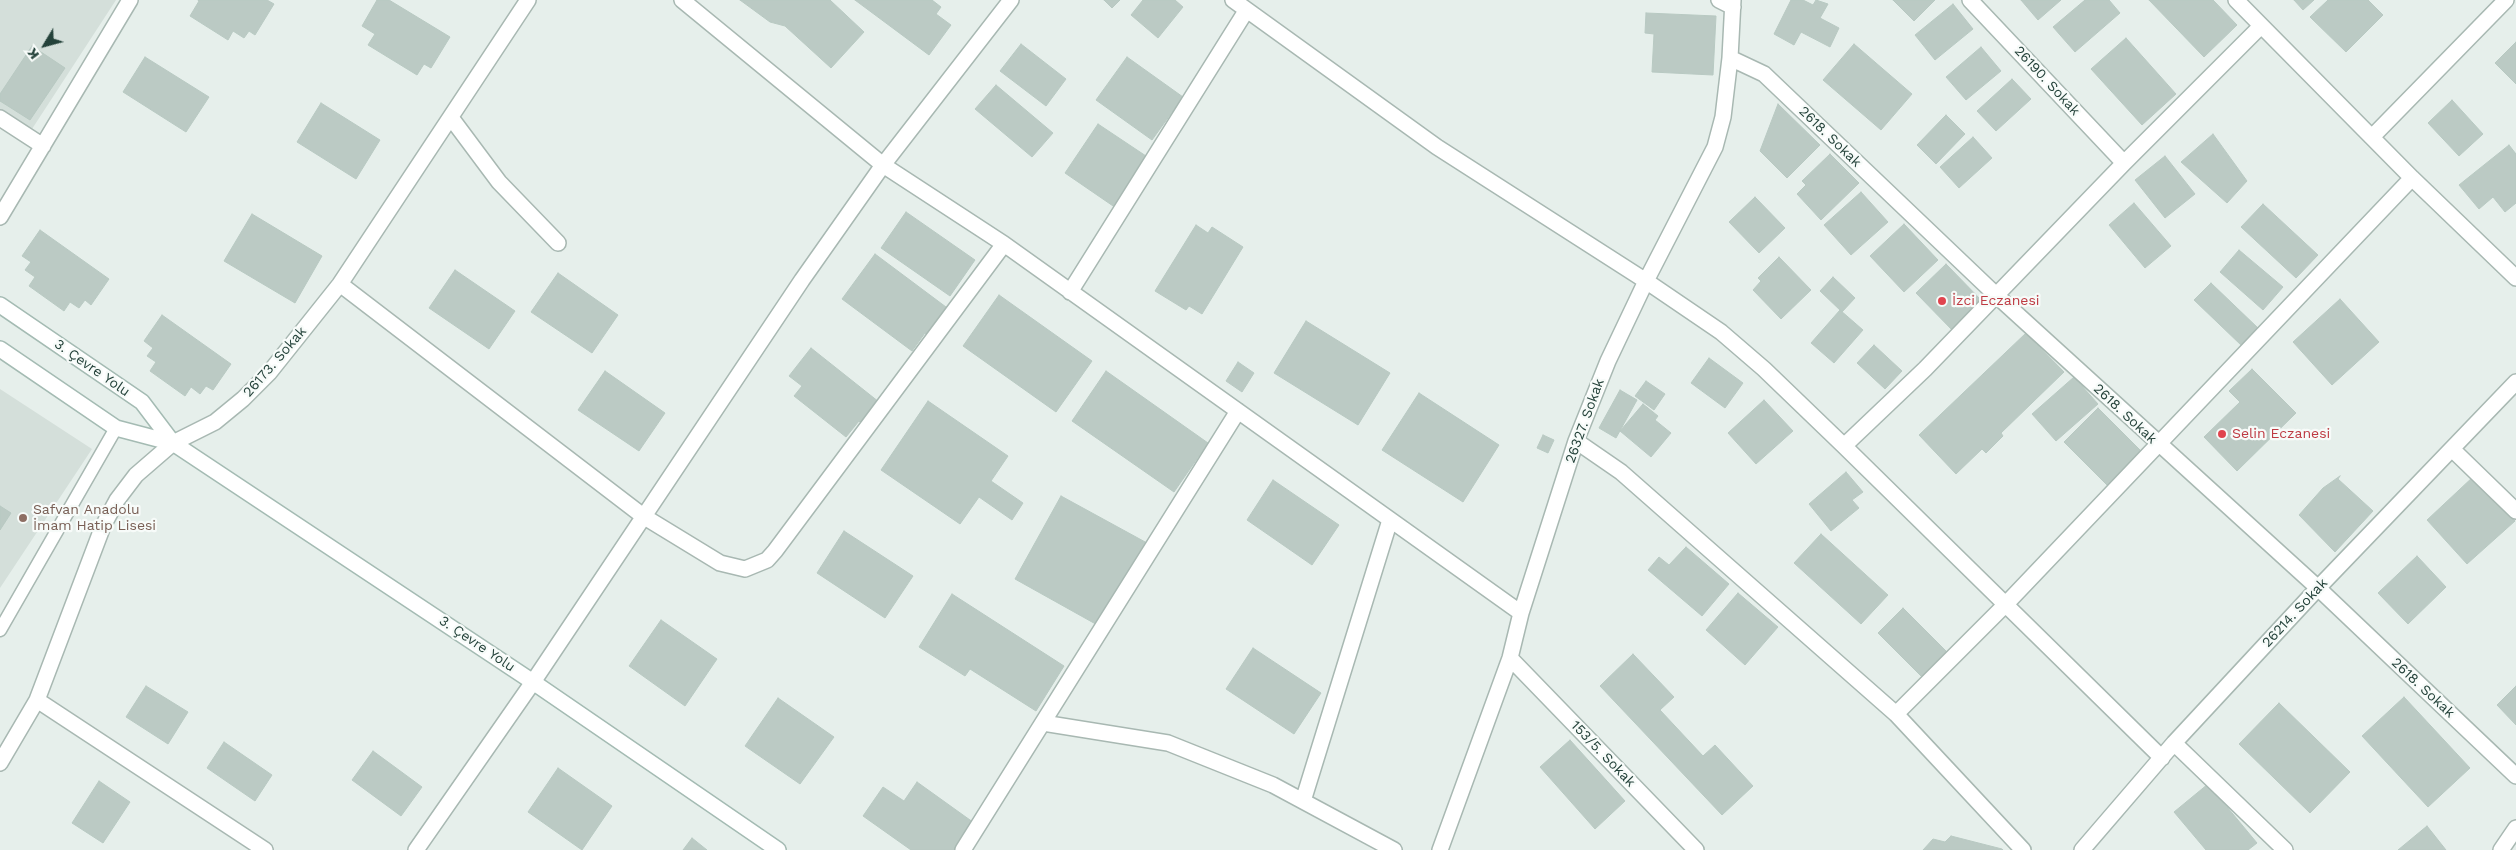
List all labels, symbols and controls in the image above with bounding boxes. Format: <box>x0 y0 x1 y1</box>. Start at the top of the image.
north arrow <box>20 20 70 70</box>
street label: 26190. Sokak <box>2011 43 2083 119</box>
text: K <box>24 45 42 63</box>
street label: 2618. Sokak <box>1795 103 1865 171</box>
place label: İzci Eczanesi <box>1952 293 2039 309</box>
marker: İzci Eczanesi <box>1936 295 1948 307</box>
street label: 26173. Sokak <box>240 323 310 401</box>
street label: 3. Çevre Yolu <box>51 336 133 400</box>
street label: 26327. Sokak <box>1562 376 1608 466</box>
street label: 2618. Sokak <box>2090 380 2160 448</box>
place label: Selin Eczanesi <box>2232 426 2330 442</box>
marker: Selin Eczanesi <box>2216 428 2228 440</box>
place label: Safvan Anadolu İmam Hatip Lisesi <box>33 502 156 534</box>
marker: Safvan Anadolu İmam Hatip Lisesi <box>17 512 29 524</box>
street label: 26214. Sokak <box>2259 575 2331 651</box>
street label: 3. Çevre Yolu <box>436 612 518 676</box>
street label: 2618. Sokak <box>2388 654 2458 722</box>
street label: 153/5. Sokak <box>1567 717 1639 791</box>

